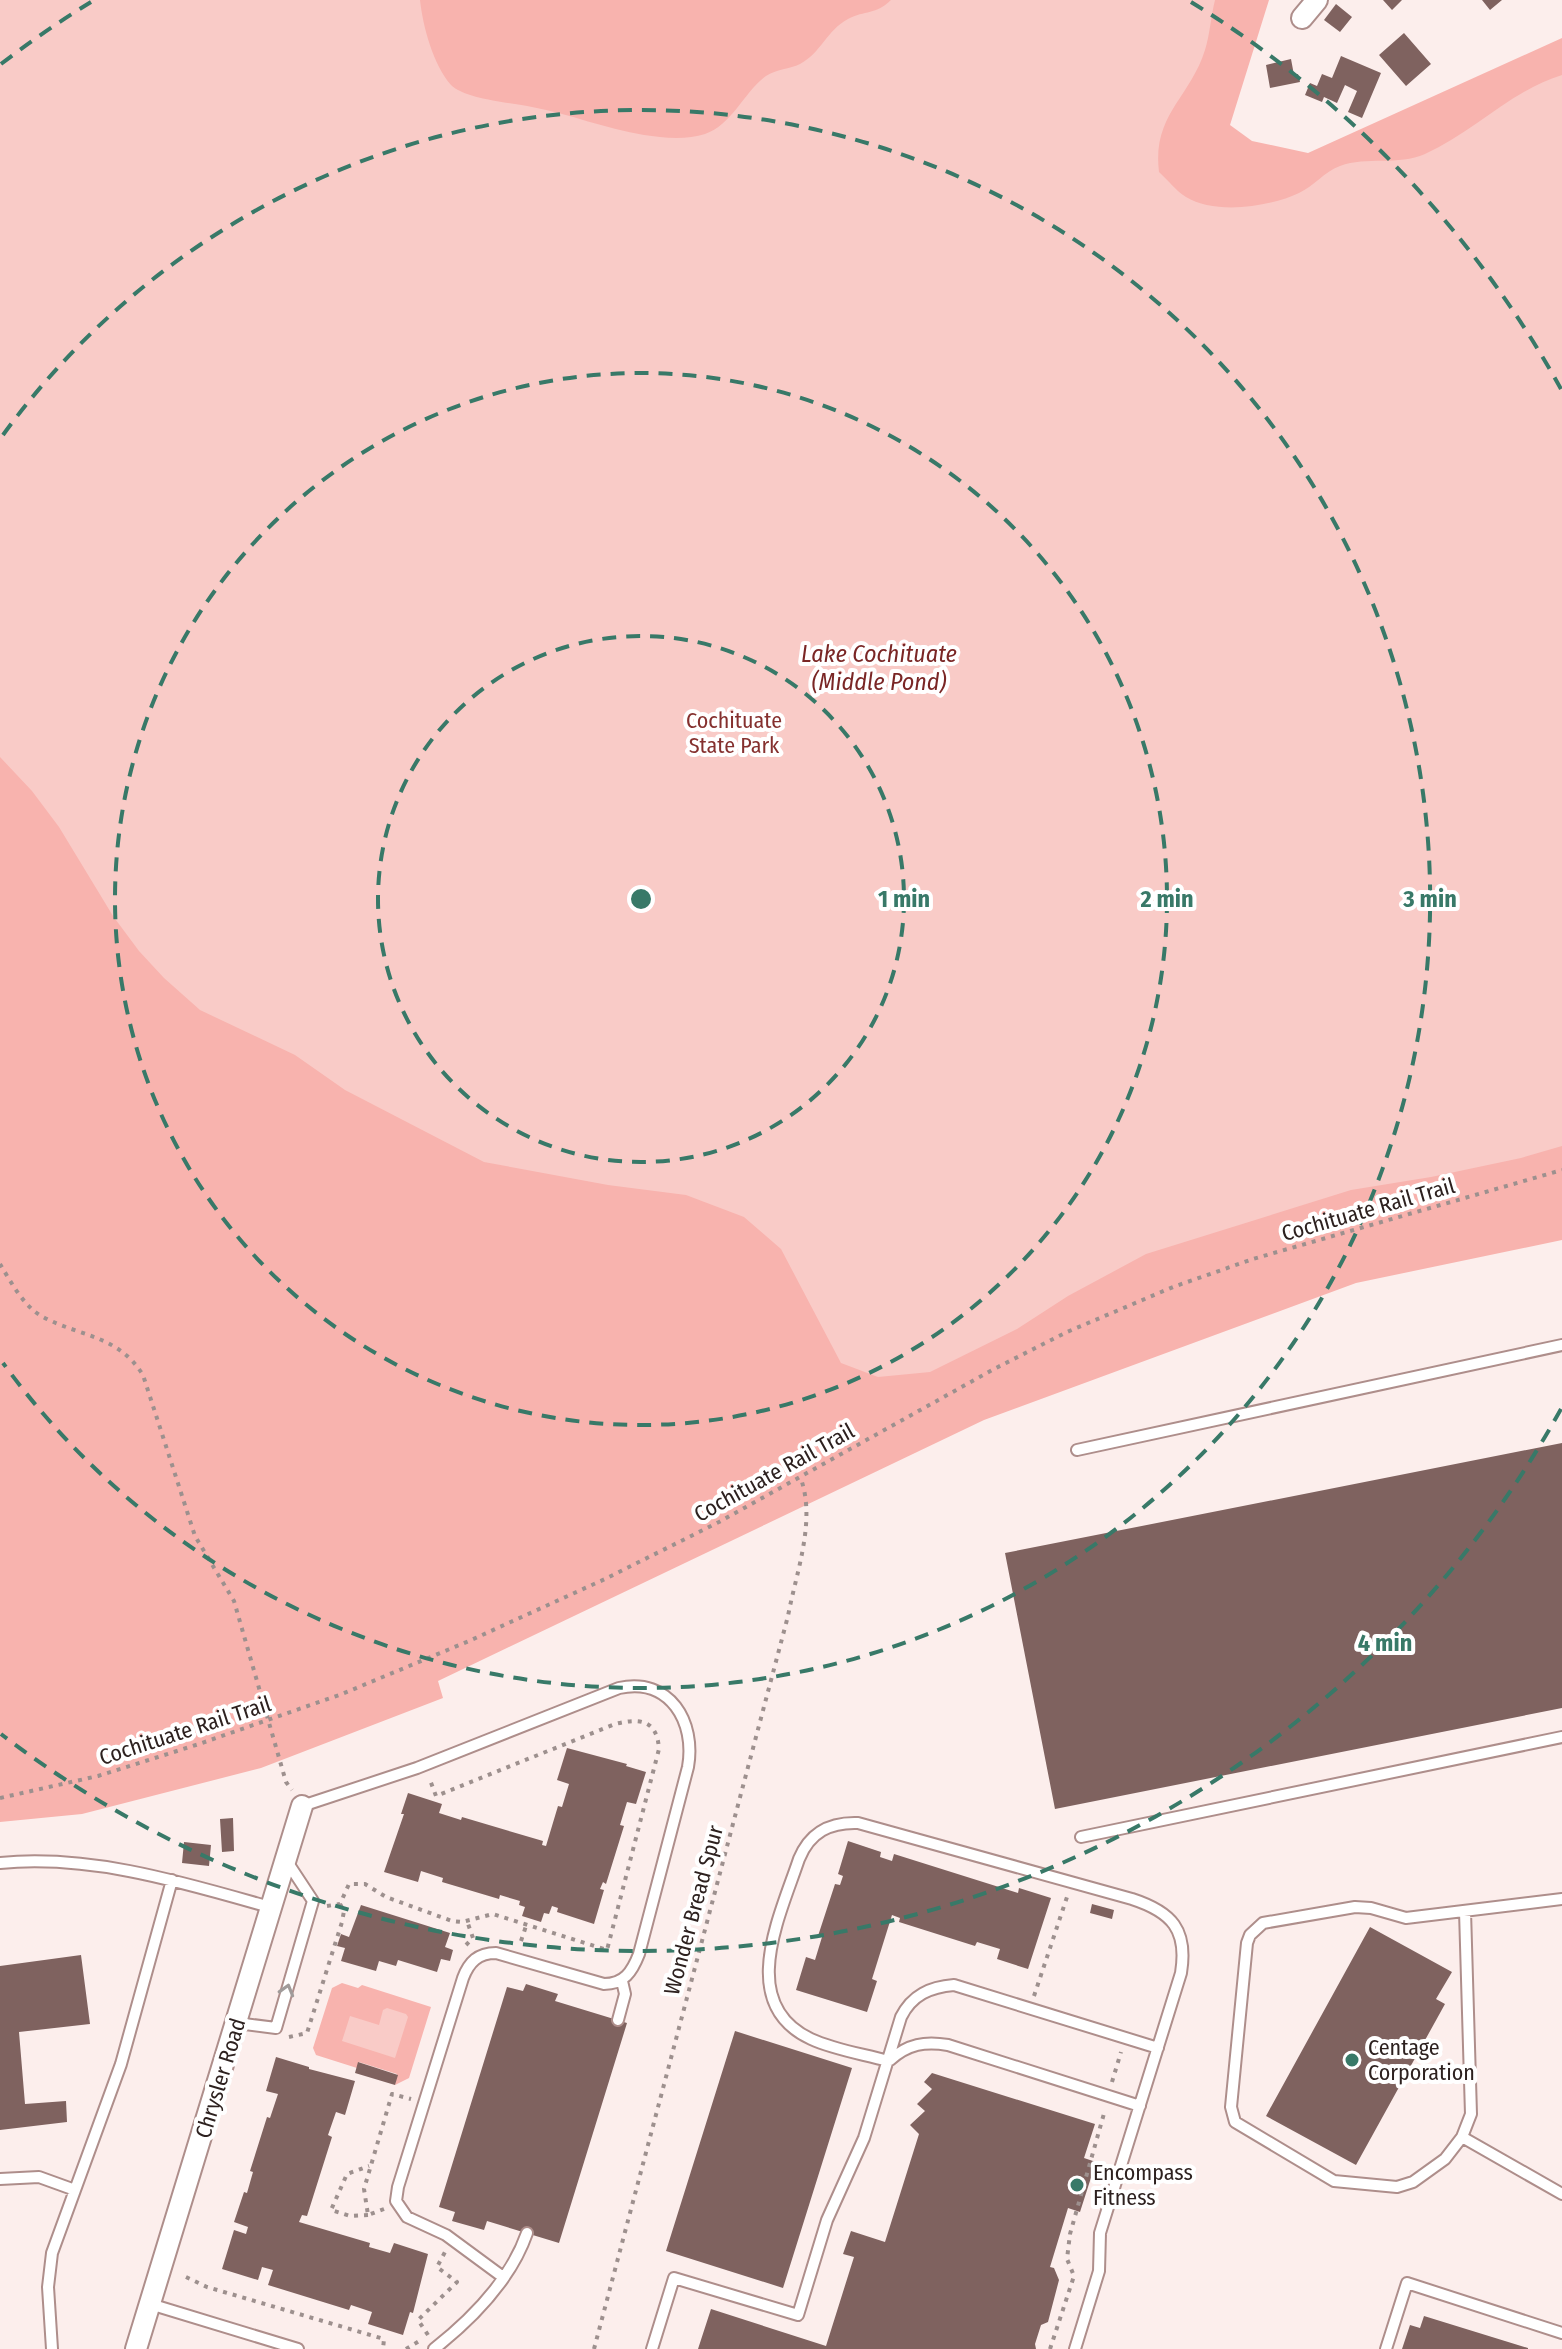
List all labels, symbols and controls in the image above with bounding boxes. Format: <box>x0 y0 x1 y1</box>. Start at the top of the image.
water label: Lake Cochituate (Middle Pond) <box>801 640 957 696</box>
park label: Cochituate State Park <box>686 707 782 759</box>
centre of rings <box>627 885 655 913</box>
text: 1 min <box>878 885 930 913</box>
text: 2 min <box>1139 885 1194 913</box>
text: 3 min <box>1402 885 1457 913</box>
street label: Cochituate Rail Trail <box>1278 1172 1458 1247</box>
street label: Cochituate Rail Trail <box>689 1417 859 1528</box>
text: 4 min <box>1358 1629 1412 1657</box>
street label: Cochituate Rail Trail <box>96 1690 275 1771</box>
street label: Wonder Bread Spur <box>658 1822 729 1998</box>
one-way arrow <box>278 1984 294 1998</box>
street label: Chrysler Road <box>189 2015 252 2142</box>
place label: Centage Corporation <box>1368 2034 1475 2086</box>
marker: Centage Corporation <box>1343 2051 1361 2069</box>
place label: Encompass Fitness <box>1093 2159 1193 2211</box>
marker: Encompass Fitness <box>1068 2176 1086 2194</box>

